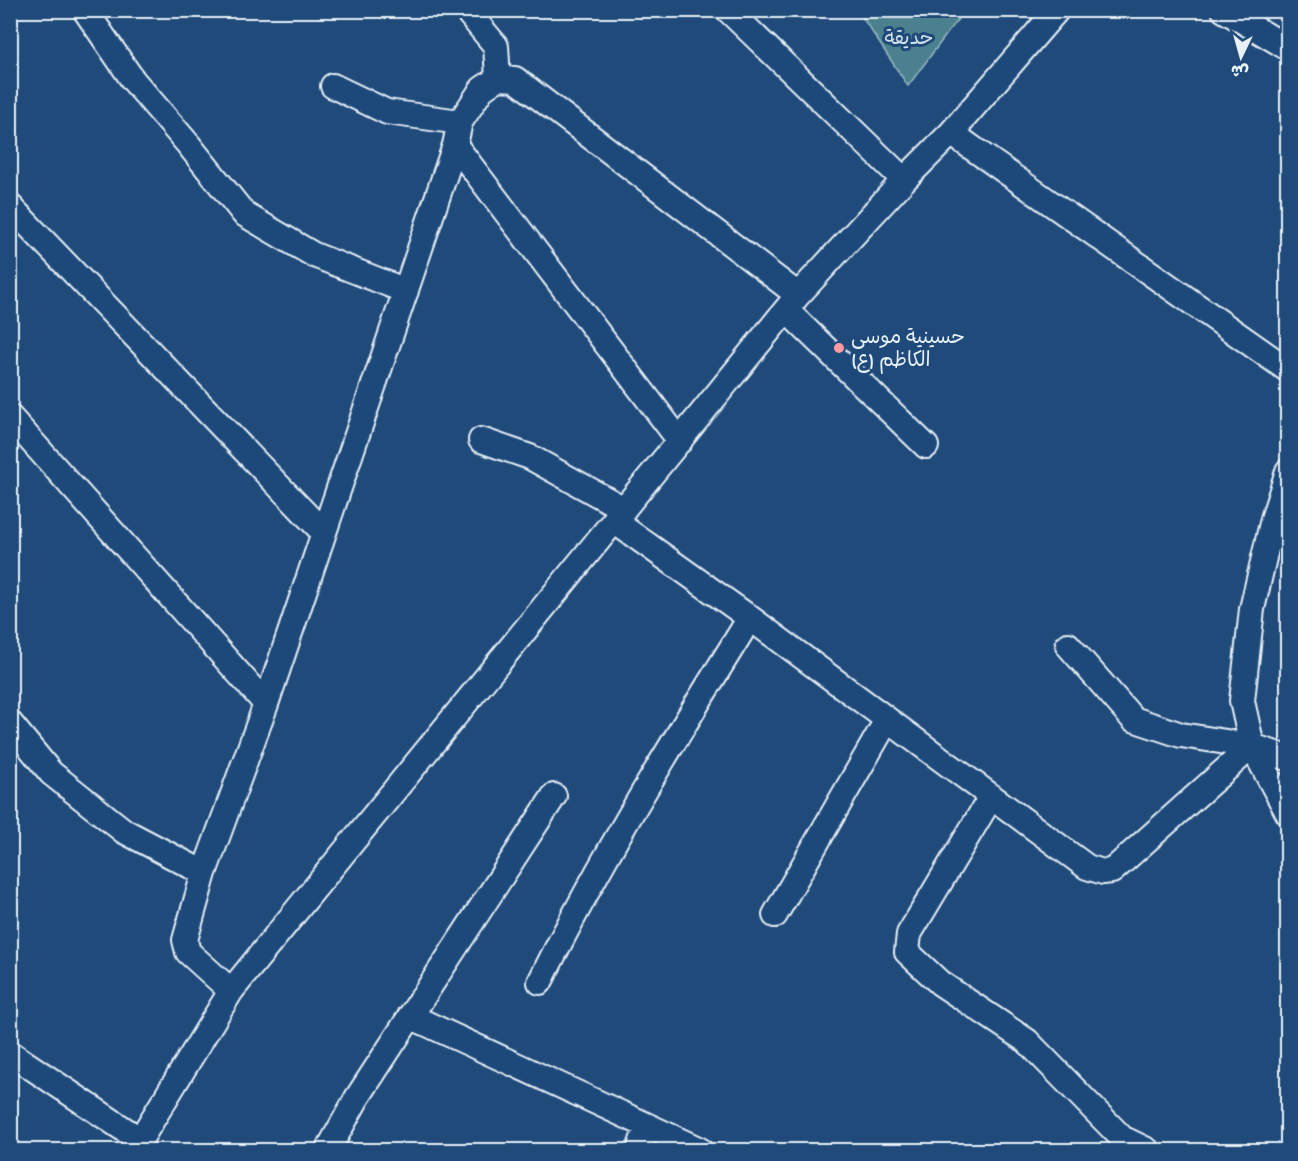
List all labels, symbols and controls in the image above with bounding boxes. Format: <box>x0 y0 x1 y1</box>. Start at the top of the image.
north arrow <box>1211 27 1271 87</box>
park label: حديقة <box>884 29 934 52</box>
text: ش <box>1230 58 1250 79</box>
place label: حسينية موسى الكاظم (ع) <box>851 328 965 374</box>
marker: حسينية موسى الكاظم (ع) <box>832 341 846 355</box>

